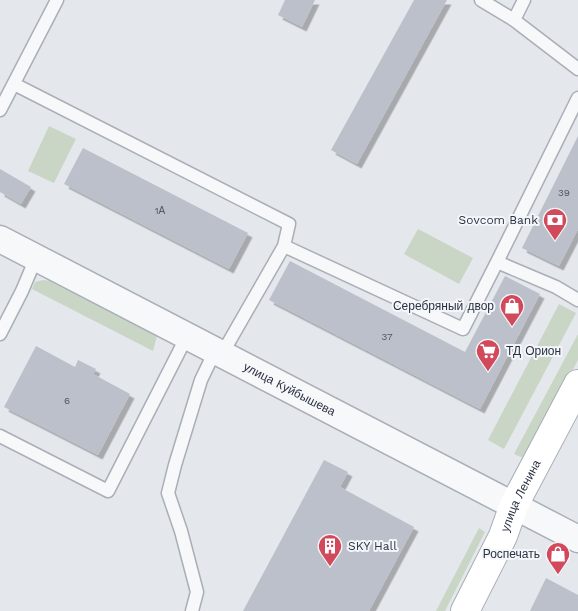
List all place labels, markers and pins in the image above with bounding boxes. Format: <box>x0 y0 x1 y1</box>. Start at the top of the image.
bank icon: Sovcom Bank <box>542 207 568 241</box>
place label: Sovcom Bank <box>459 213 538 227</box>
shop icon: Серебряный двор <box>499 293 525 327</box>
place label: Серебряный двор <box>393 299 494 313</box>
supermarket icon: ТД Орион <box>475 338 501 372</box>
place label: ТД Орион <box>506 344 561 358</box>
building icon: SKY Hall <box>317 533 343 567</box>
place label: SKY Hall <box>348 539 397 553</box>
shop icon: Роспечать <box>545 541 571 575</box>
place label: Роспечать <box>483 547 540 561</box>

